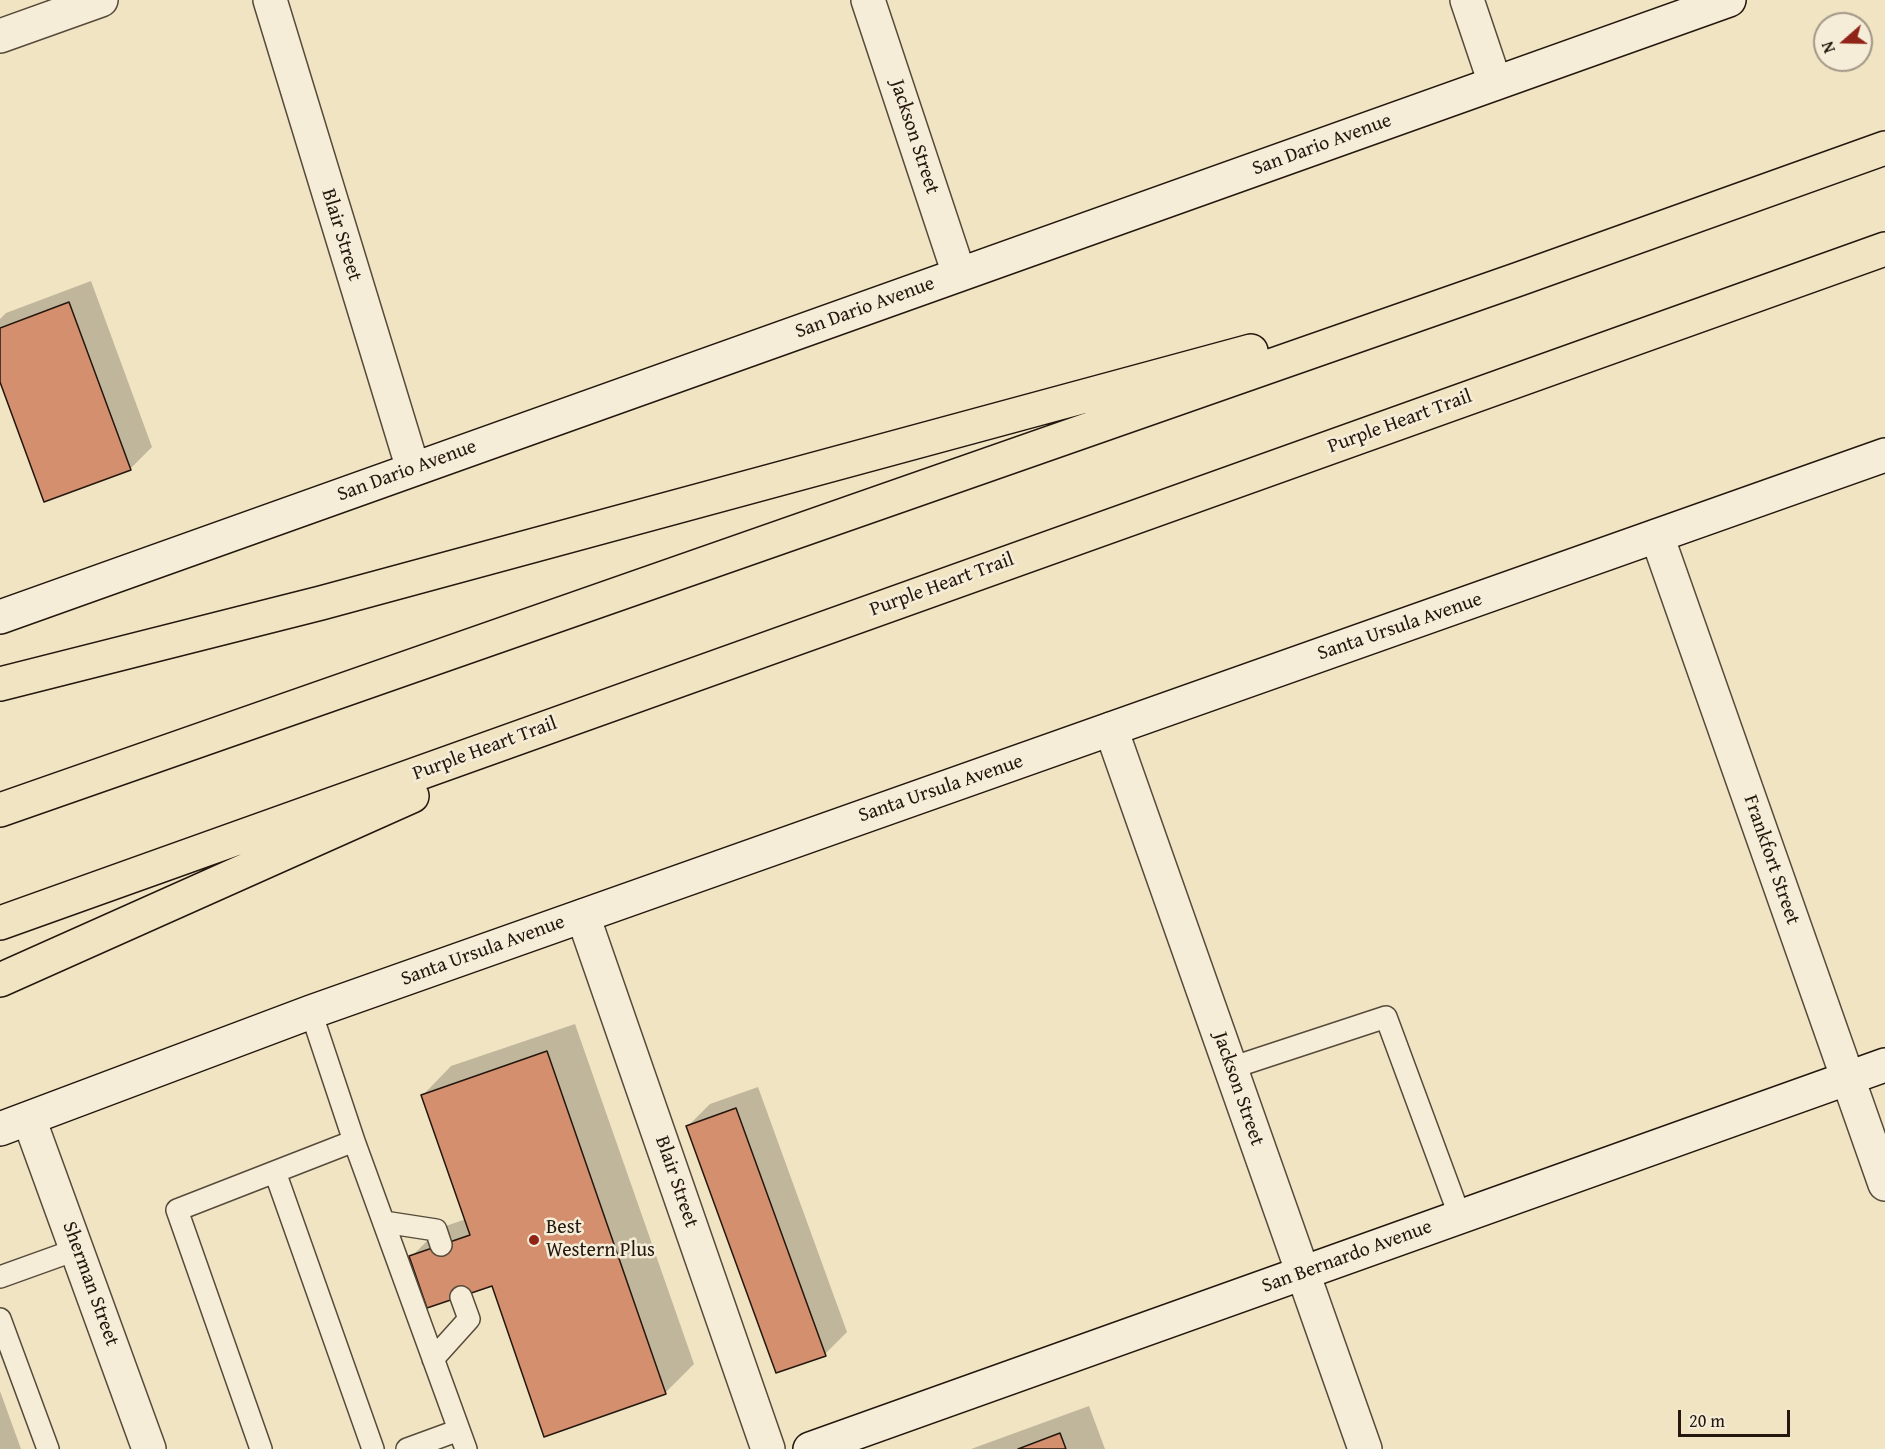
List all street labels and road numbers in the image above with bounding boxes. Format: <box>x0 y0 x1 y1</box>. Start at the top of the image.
street label: Jackson Street <box>884 77 944 197</box>
street label: San Dario Avenue <box>1249 109 1395 181</box>
street label: Blair Street <box>316 186 366 284</box>
street label: San Dario Avenue <box>792 272 938 344</box>
street label: Purple Heart Trail <box>1325 385 1475 459</box>
street label: San Dario Avenue <box>334 435 480 507</box>
street label: Purple Heart Trail <box>867 548 1017 622</box>
street label: Santa Ursula Avenue <box>1315 588 1485 666</box>
street label: Purple Heart Trail <box>410 712 560 786</box>
street label: Santa Ursula Avenue <box>856 750 1026 828</box>
street label: Frankfort Street <box>1738 792 1804 928</box>
street label: Santa Ursula Avenue <box>398 910 568 992</box>
street label: Jackson Street <box>1207 1029 1269 1149</box>
street label: Blair Street <box>649 1133 703 1231</box>
street label: San Bernardo Avenue <box>1259 1215 1435 1299</box>
street label: Sherman Street <box>56 1219 124 1349</box>

